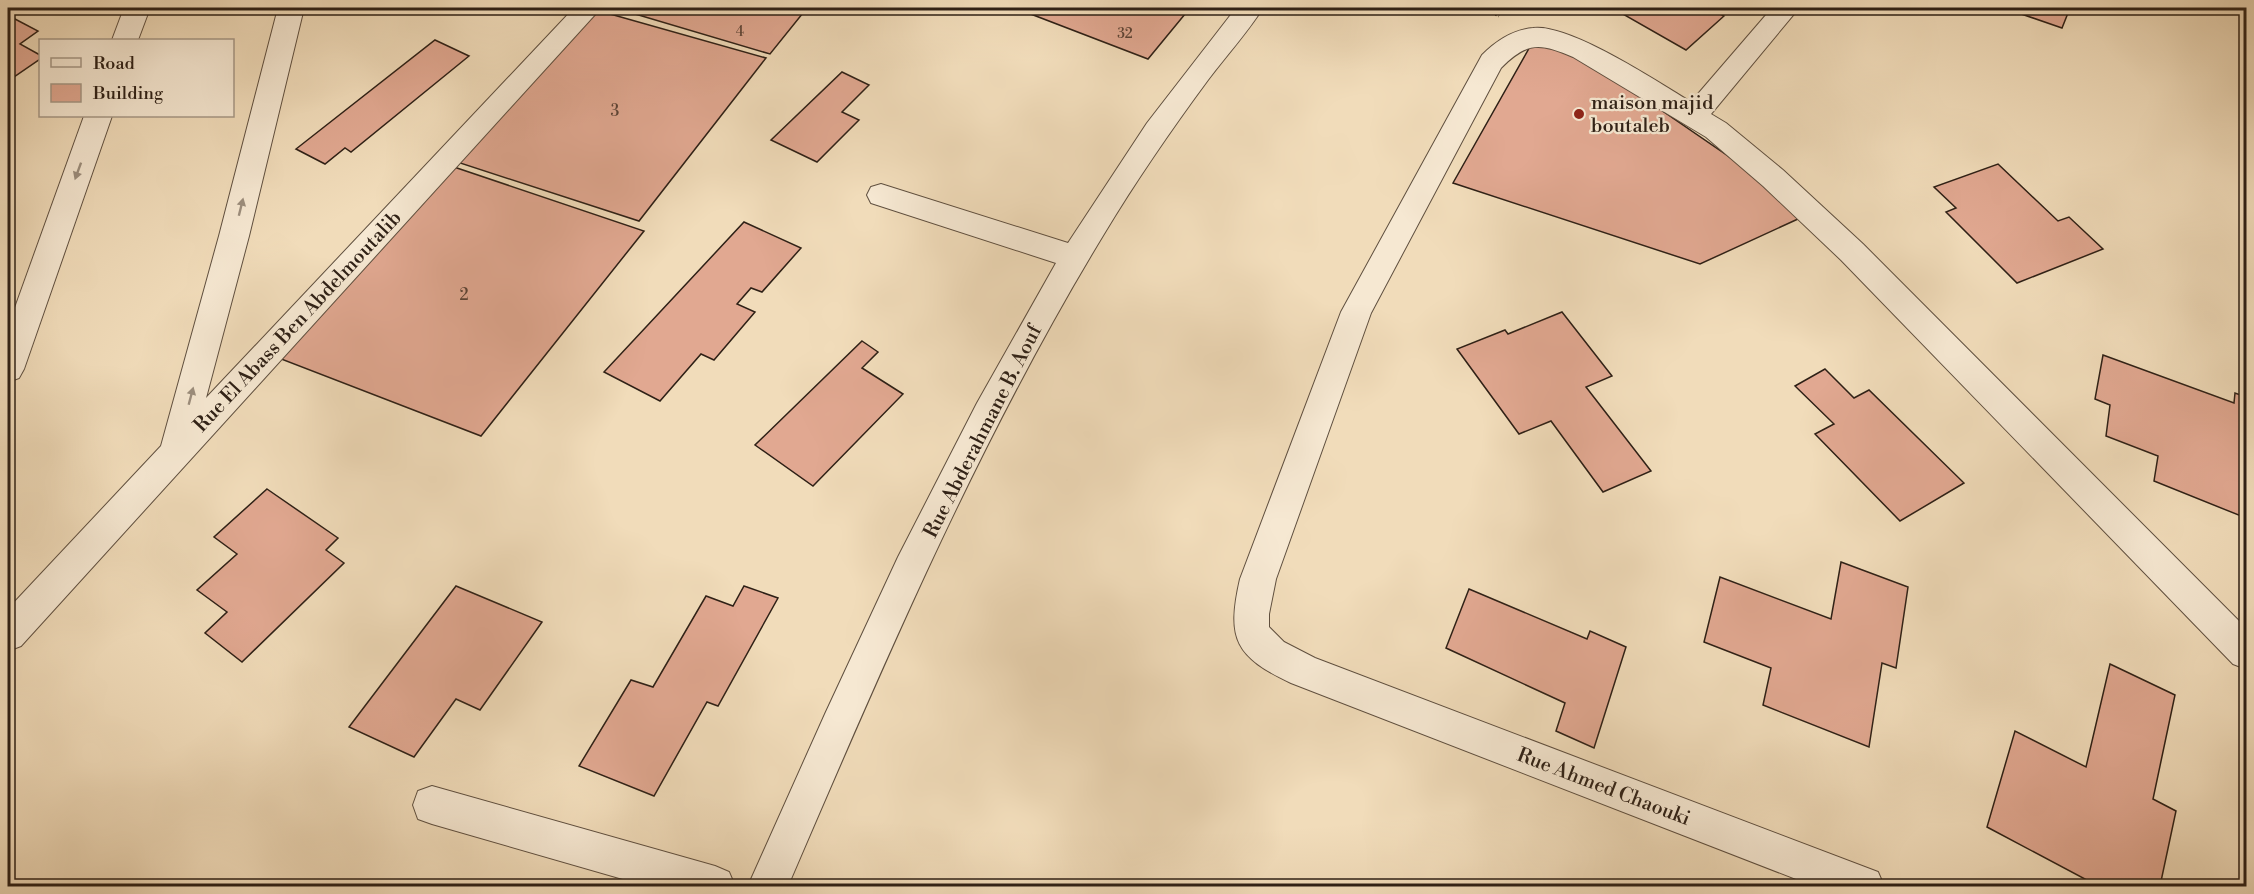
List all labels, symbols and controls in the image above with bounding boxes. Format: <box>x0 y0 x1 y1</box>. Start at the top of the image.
house number: 4 <box>736 23 744 41</box>
house number: 32 <box>1117 25 1133 43</box>
legend <box>39 39 234 117</box>
text: Road <box>93 52 136 75</box>
text: Building <box>92 82 164 105</box>
place label: maison majid boutaleb <box>1591 91 1714 139</box>
house number: 3 <box>611 101 620 121</box>
marker: maison majid boutaleb <box>1572 107 1586 121</box>
one-way arrow <box>73 162 83 180</box>
one-way arrow <box>237 198 247 216</box>
street label: Rue El Abass Ben Abdelmoutalib <box>189 206 407 438</box>
house number: 2 <box>459 285 469 305</box>
street label: Rue Abderahmane B. Aouf <box>919 320 1048 542</box>
one-way arrow <box>186 386 196 405</box>
street label: Rue Ahmed Chaouki <box>1513 743 1694 832</box>

